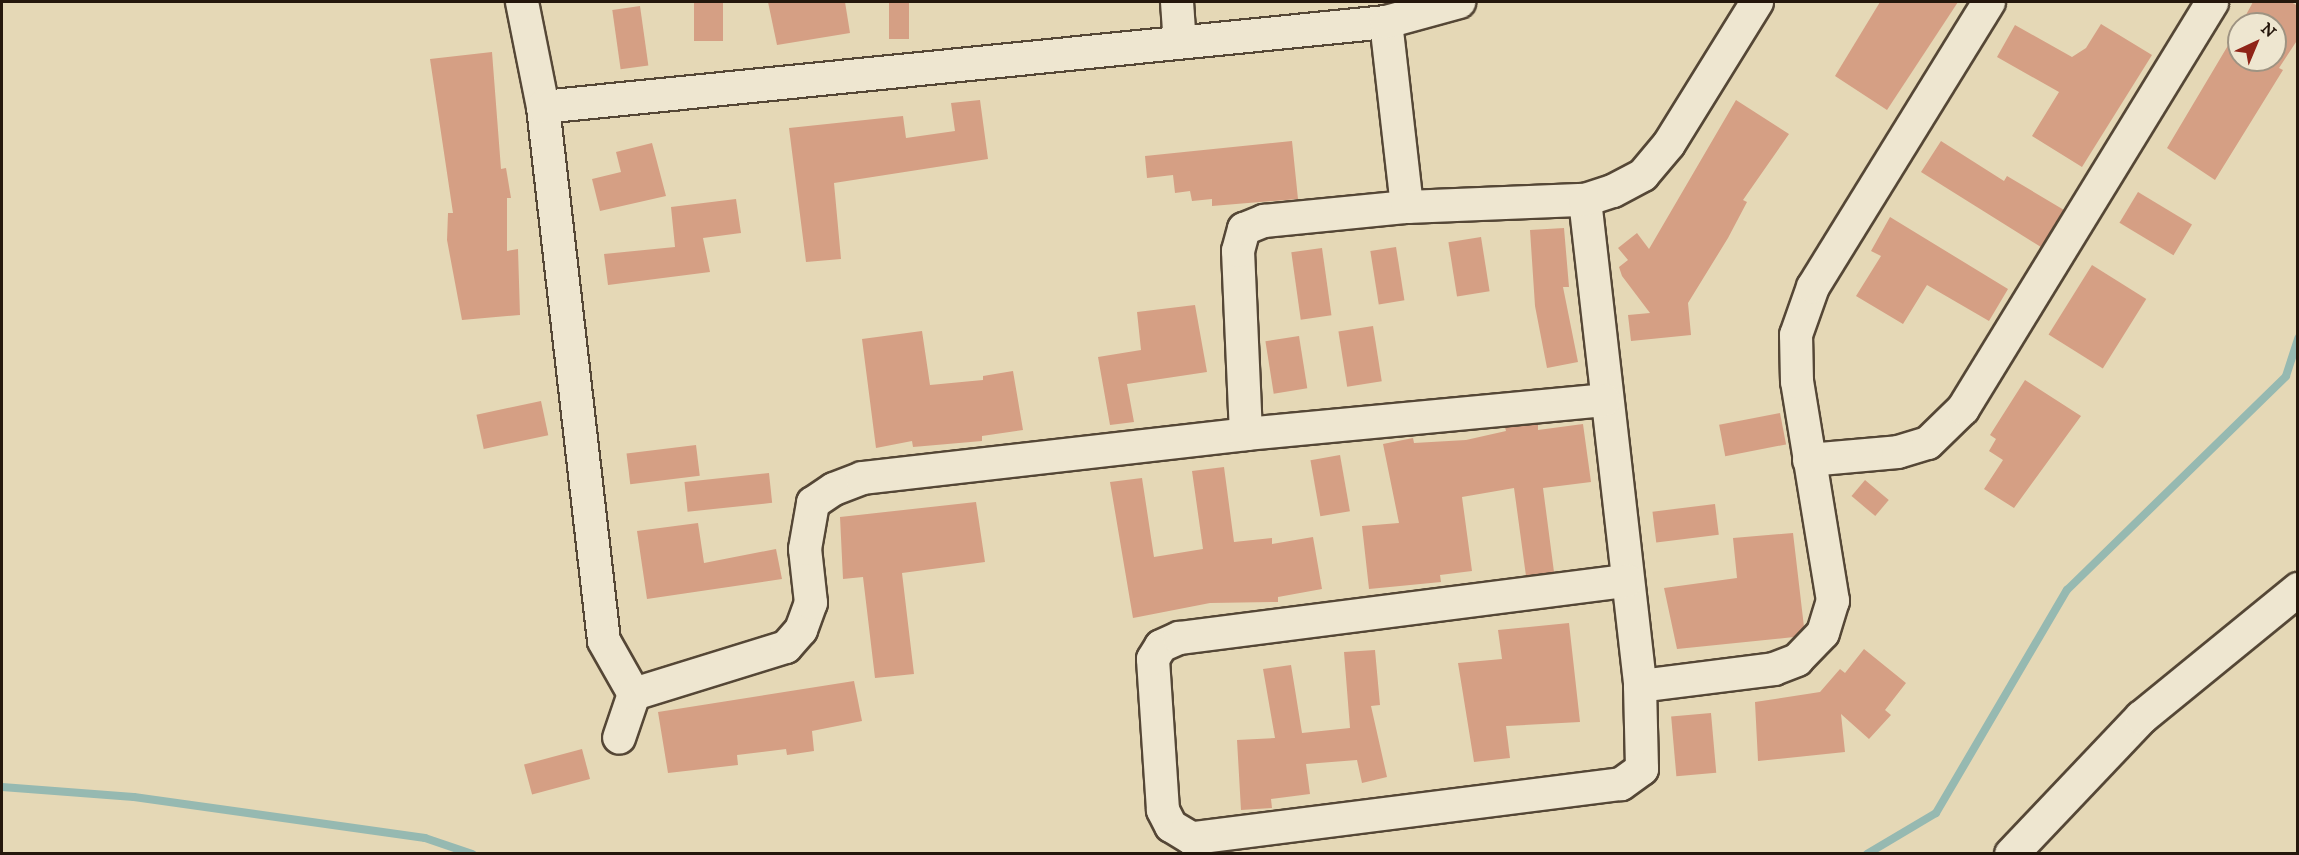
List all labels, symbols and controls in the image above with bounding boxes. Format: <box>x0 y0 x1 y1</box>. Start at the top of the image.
north arrow <box>2227 12 2287 72</box>
text: N <box>2256 19 2280 42</box>

